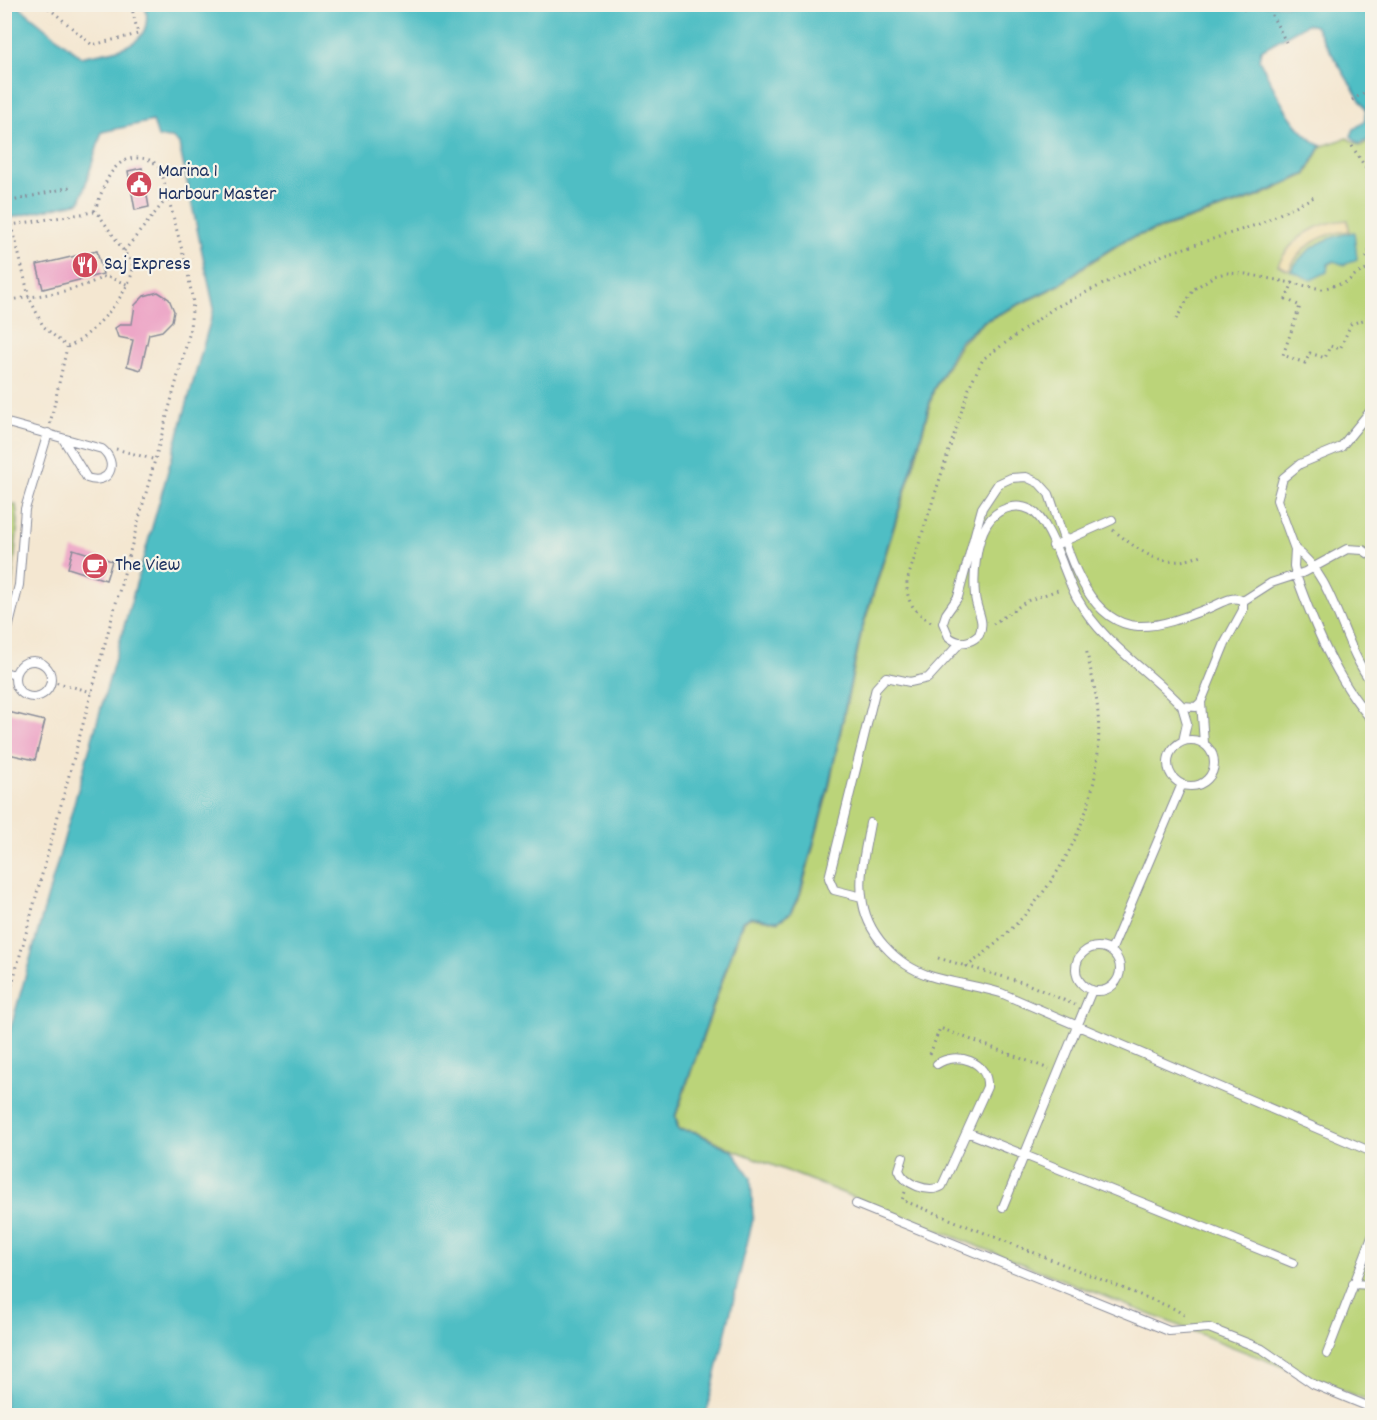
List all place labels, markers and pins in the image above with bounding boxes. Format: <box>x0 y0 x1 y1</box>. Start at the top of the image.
place label: Marina 1 Harbour Master <box>158 158 277 209</box>
public building icon: Marina 1 Harbour Master <box>124 169 154 199</box>
restaurant icon: Saj Express <box>70 250 100 280</box>
place label: Saj Express <box>104 251 191 279</box>
cafe icon: The View <box>80 551 110 581</box>
place label: The View <box>115 552 181 580</box>

